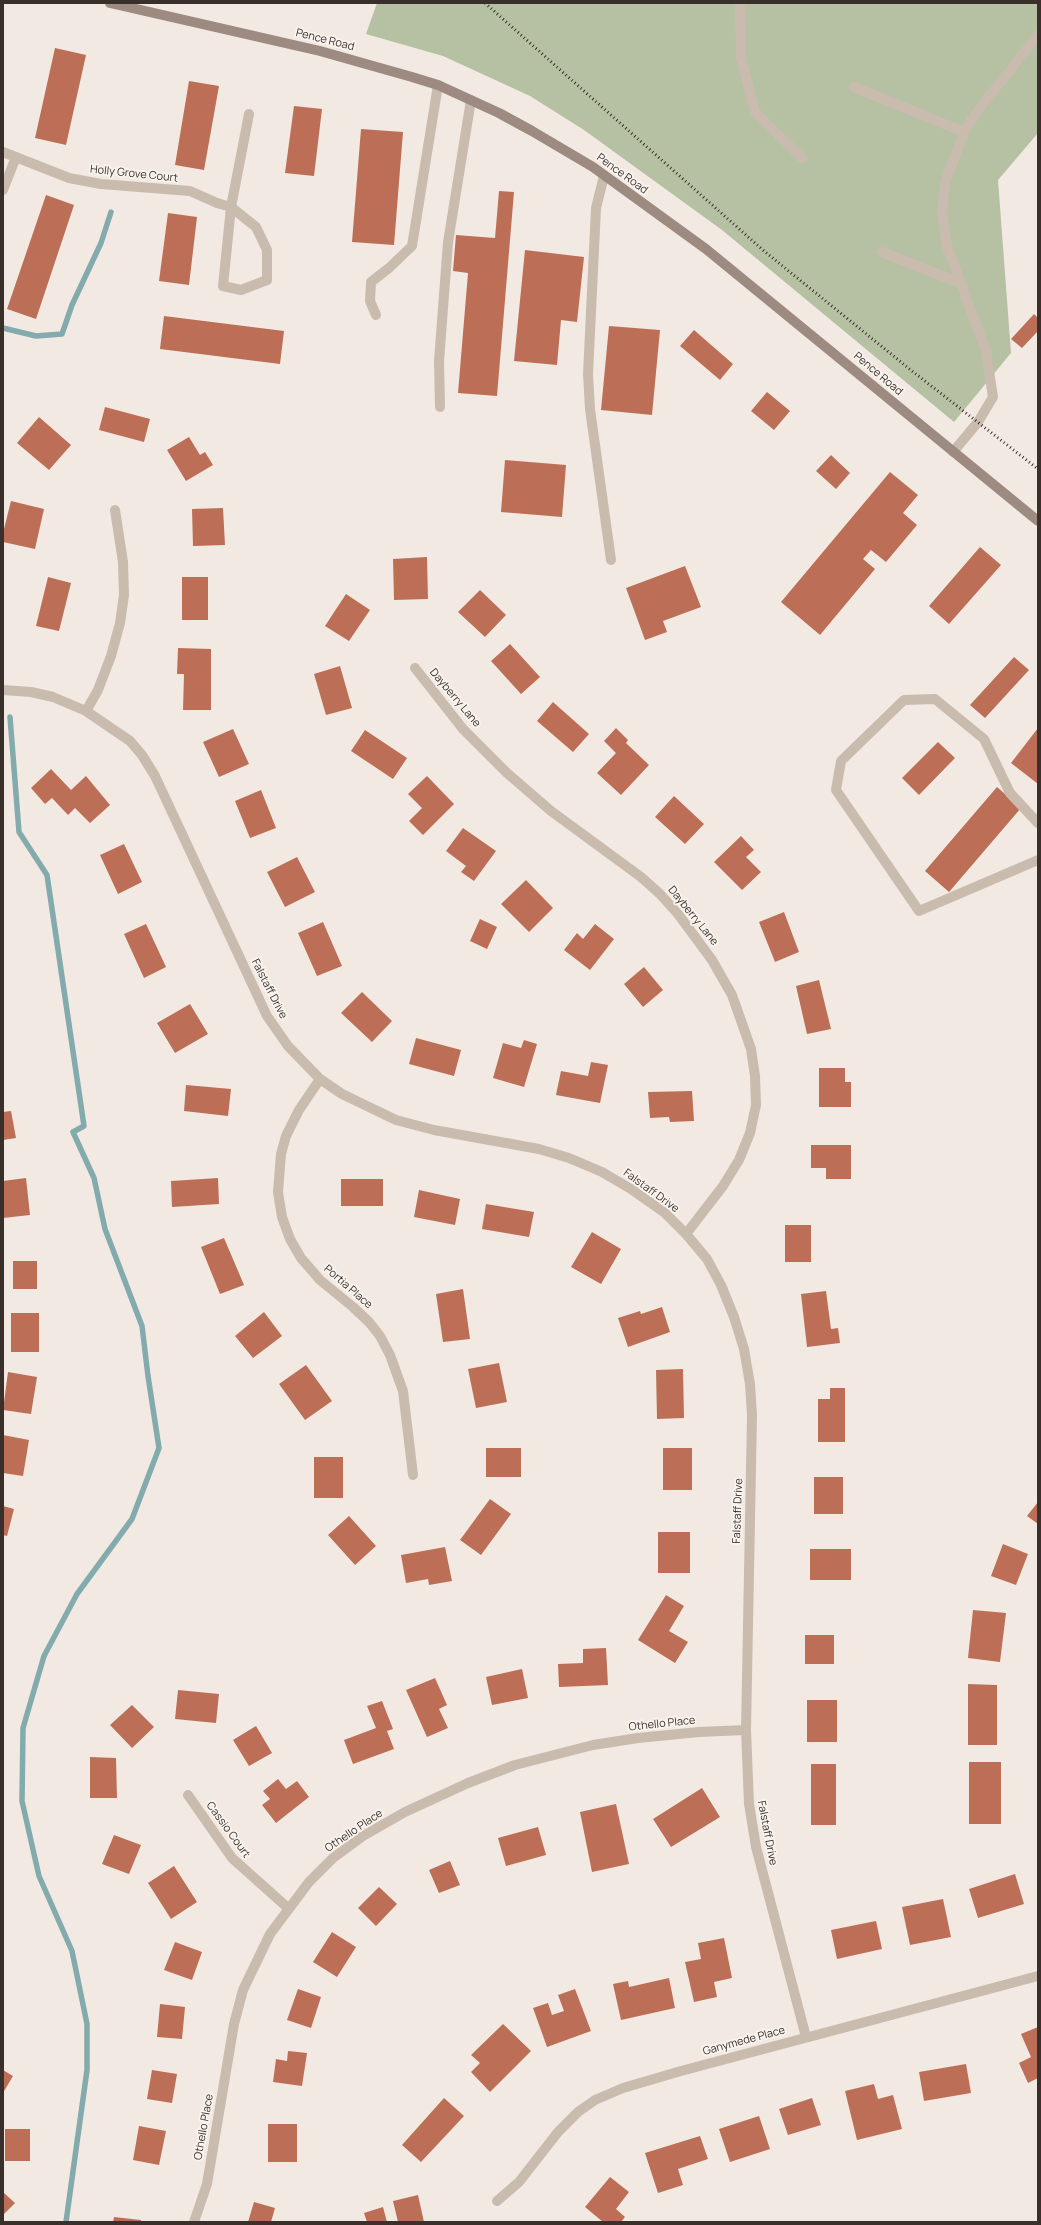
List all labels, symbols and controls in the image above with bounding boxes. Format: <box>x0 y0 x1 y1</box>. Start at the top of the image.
street label: Pence Road <box>294 26 356 54</box>
street label: Pence Road <box>594 151 650 197</box>
street label: Holly Grove Court <box>89 163 179 185</box>
street label: Pence Road <box>851 350 905 398</box>
street label: Dayberry Lane <box>427 666 483 730</box>
street label: Dayberry Lane <box>665 884 721 948</box>
street label: Falstaff Drive <box>248 957 290 1021</box>
street label: Falstaff Drive <box>621 1166 681 1216</box>
street label: Portia Place <box>321 1262 375 1312</box>
street label: Falstaff Drive <box>730 1478 746 1544</box>
street label: Othello Place <box>628 1714 696 1734</box>
street label: Cassio Court <box>203 1799 253 1861</box>
street label: Falstaff Drive <box>754 1800 780 1866</box>
street label: Othello Place <box>323 1807 385 1855</box>
street label: Ganymede Place <box>701 2024 787 2058</box>
street label: Othello Place <box>192 2093 216 2161</box>

